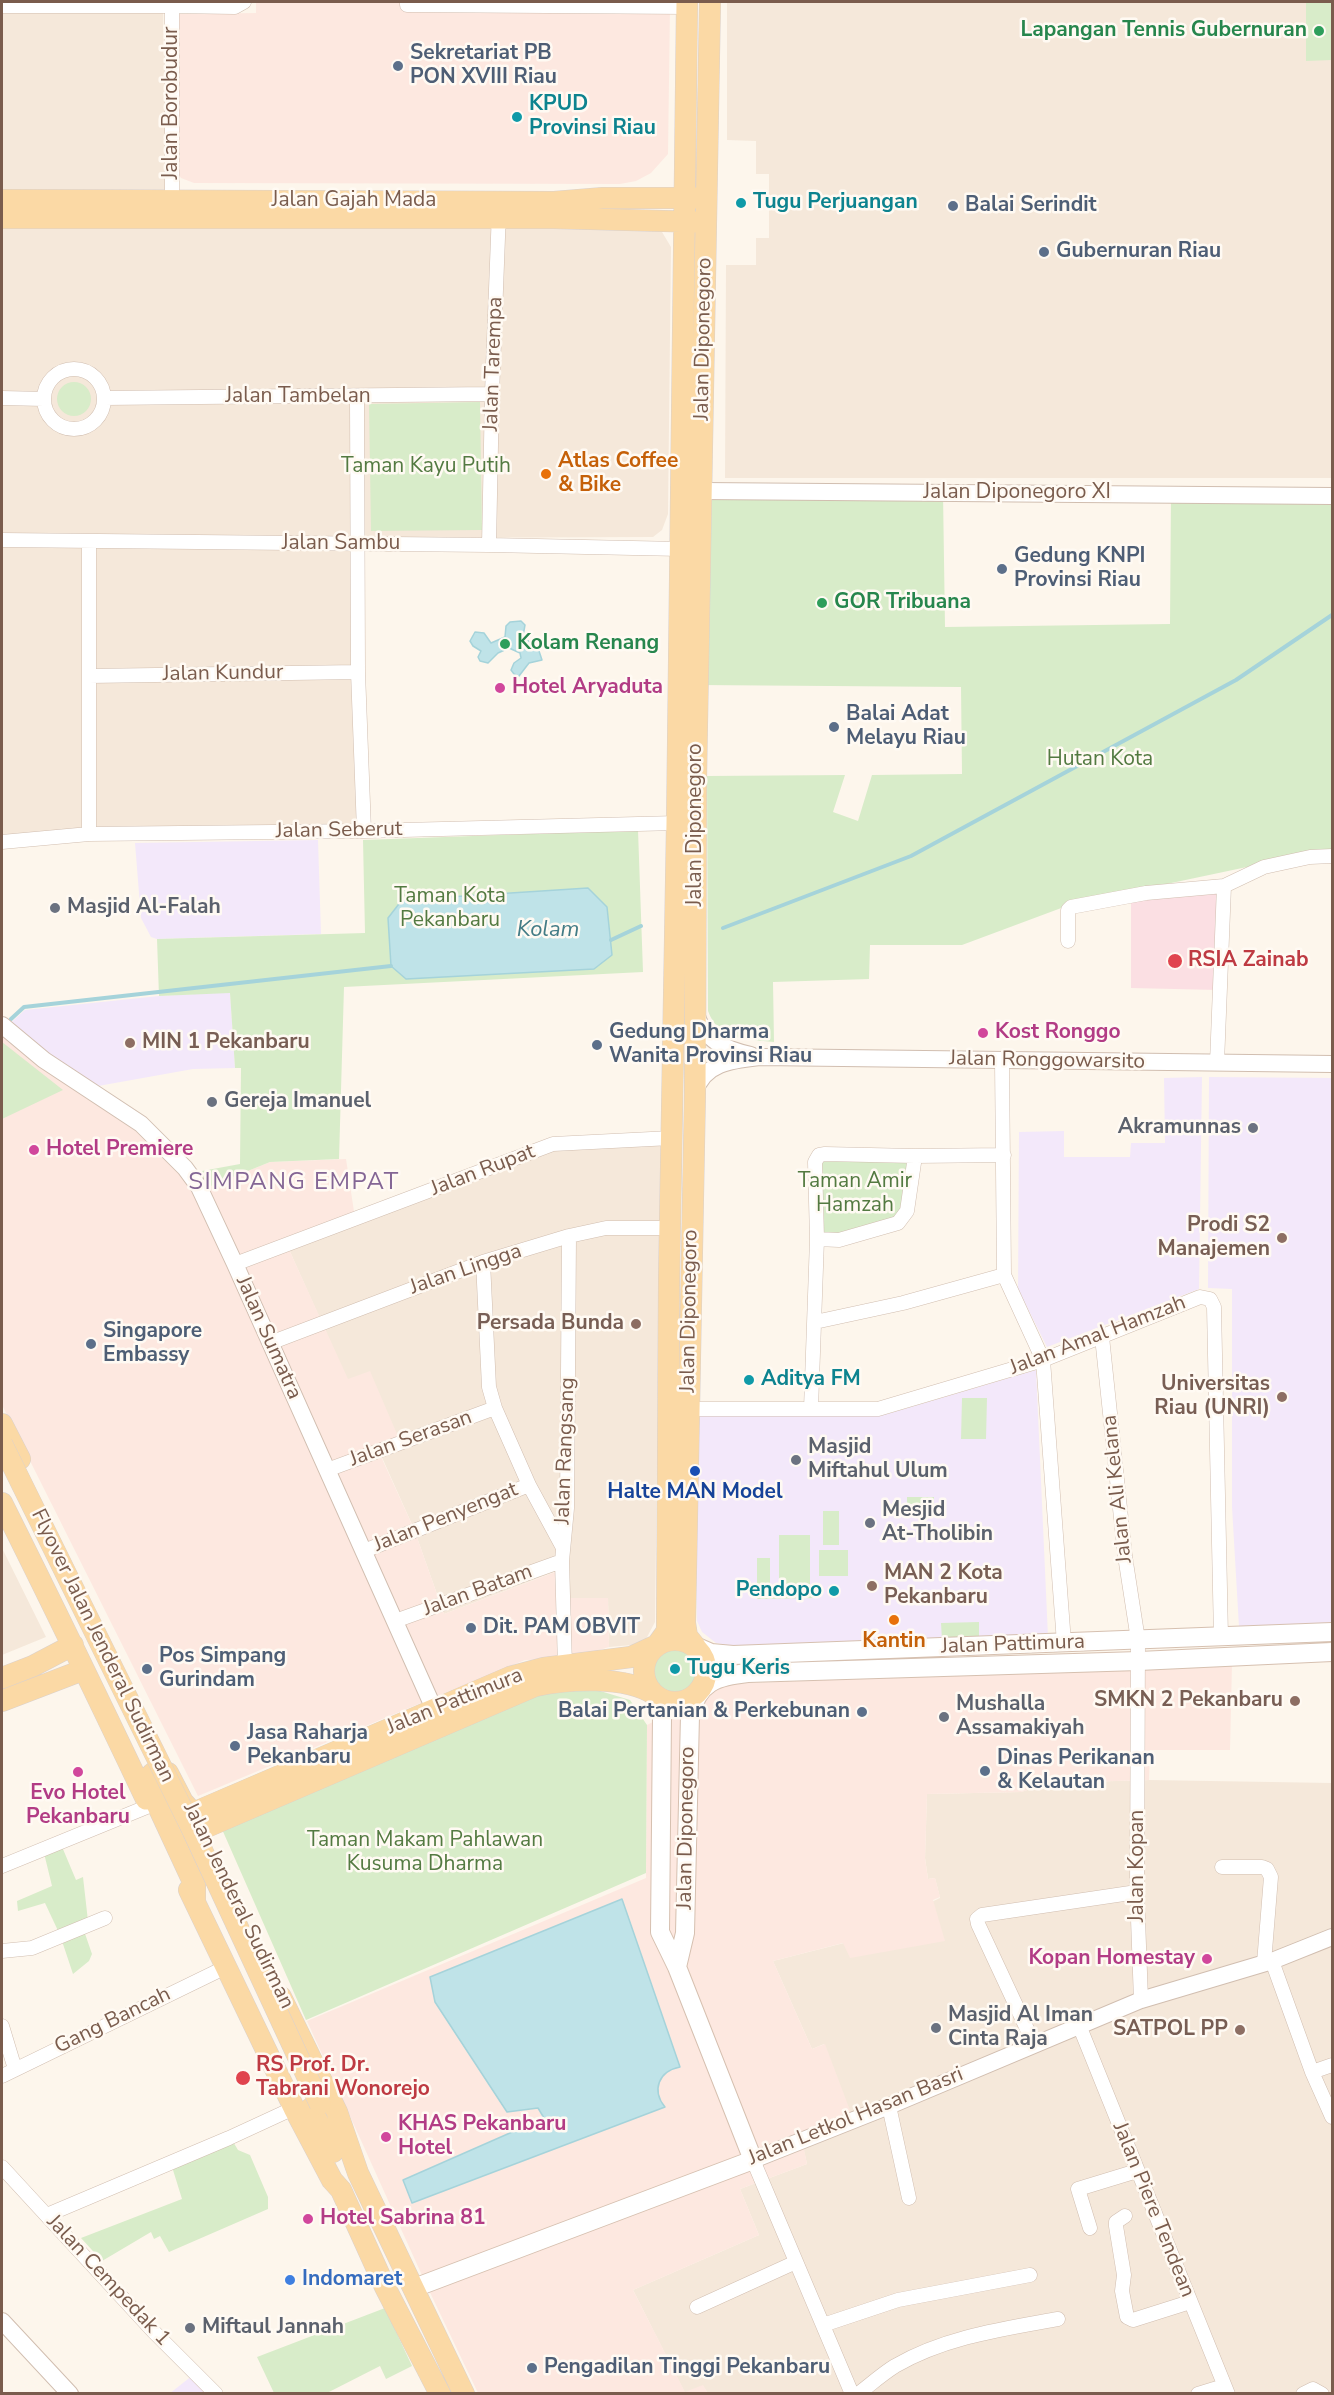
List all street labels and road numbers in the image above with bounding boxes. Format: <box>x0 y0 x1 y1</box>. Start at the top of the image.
street label: Jalan Borobudur <box>159 26 185 180</box>
street label: Jalan Gajah Mada <box>272 188 436 214</box>
street label: Jalan Diponegoro <box>690 257 718 421</box>
street label: Jalan Tarempa <box>479 296 509 432</box>
street label: Jalan Tambelan <box>225 384 371 410</box>
street label: Jalan Diponegoro XI <box>923 480 1111 506</box>
street label: Jalan Sambu <box>282 531 400 557</box>
street label: Jalan Kundur <box>162 660 284 688</box>
street label: Jalan Diponegoro <box>683 743 709 907</box>
street label: Jalan Seberut <box>275 817 403 845</box>
street label: Jalan Ronggowarsito <box>949 1047 1145 1075</box>
street label: Jalan Rupat <box>428 1140 538 1202</box>
street label: Jalan Diponegoro <box>676 1229 704 1393</box>
street label: Jalan Lingga <box>407 1239 525 1301</box>
street label: Jalan Sumatra <box>230 1272 306 1404</box>
street label: Jalan Amal Hamzah <box>1006 1291 1190 1381</box>
street label: Jalan Rangsang <box>551 1377 581 1525</box>
street label: Jalan Serasan <box>346 1405 476 1473</box>
street label: Jalan Ali Kelana <box>1098 1414 1138 1564</box>
street label: Jalan Penyengat <box>370 1478 522 1558</box>
street label: Flyover Jalan Jenderal Sudirman <box>25 1505 179 1787</box>
street label: Jalan Batam <box>420 1560 536 1622</box>
street label: Jalan Pattimura <box>941 1630 1085 1660</box>
street label: Jalan Pattimura <box>383 1663 527 1741</box>
street label: Jalan Diponegoro <box>673 1746 701 1910</box>
street label: Jalan Jenderal Sudirman <box>177 1799 299 2013</box>
street label: Jalan Kopan <box>1125 1810 1151 1922</box>
street label: Gang Bancah <box>51 1982 175 2060</box>
street label: Jalan Letkol Hasan Basri <box>745 2062 967 2172</box>
street label: Jalan Piere Tendean <box>1106 2119 1200 2301</box>
street label: Jalan Cempedak 1 <box>41 2210 175 2352</box>

